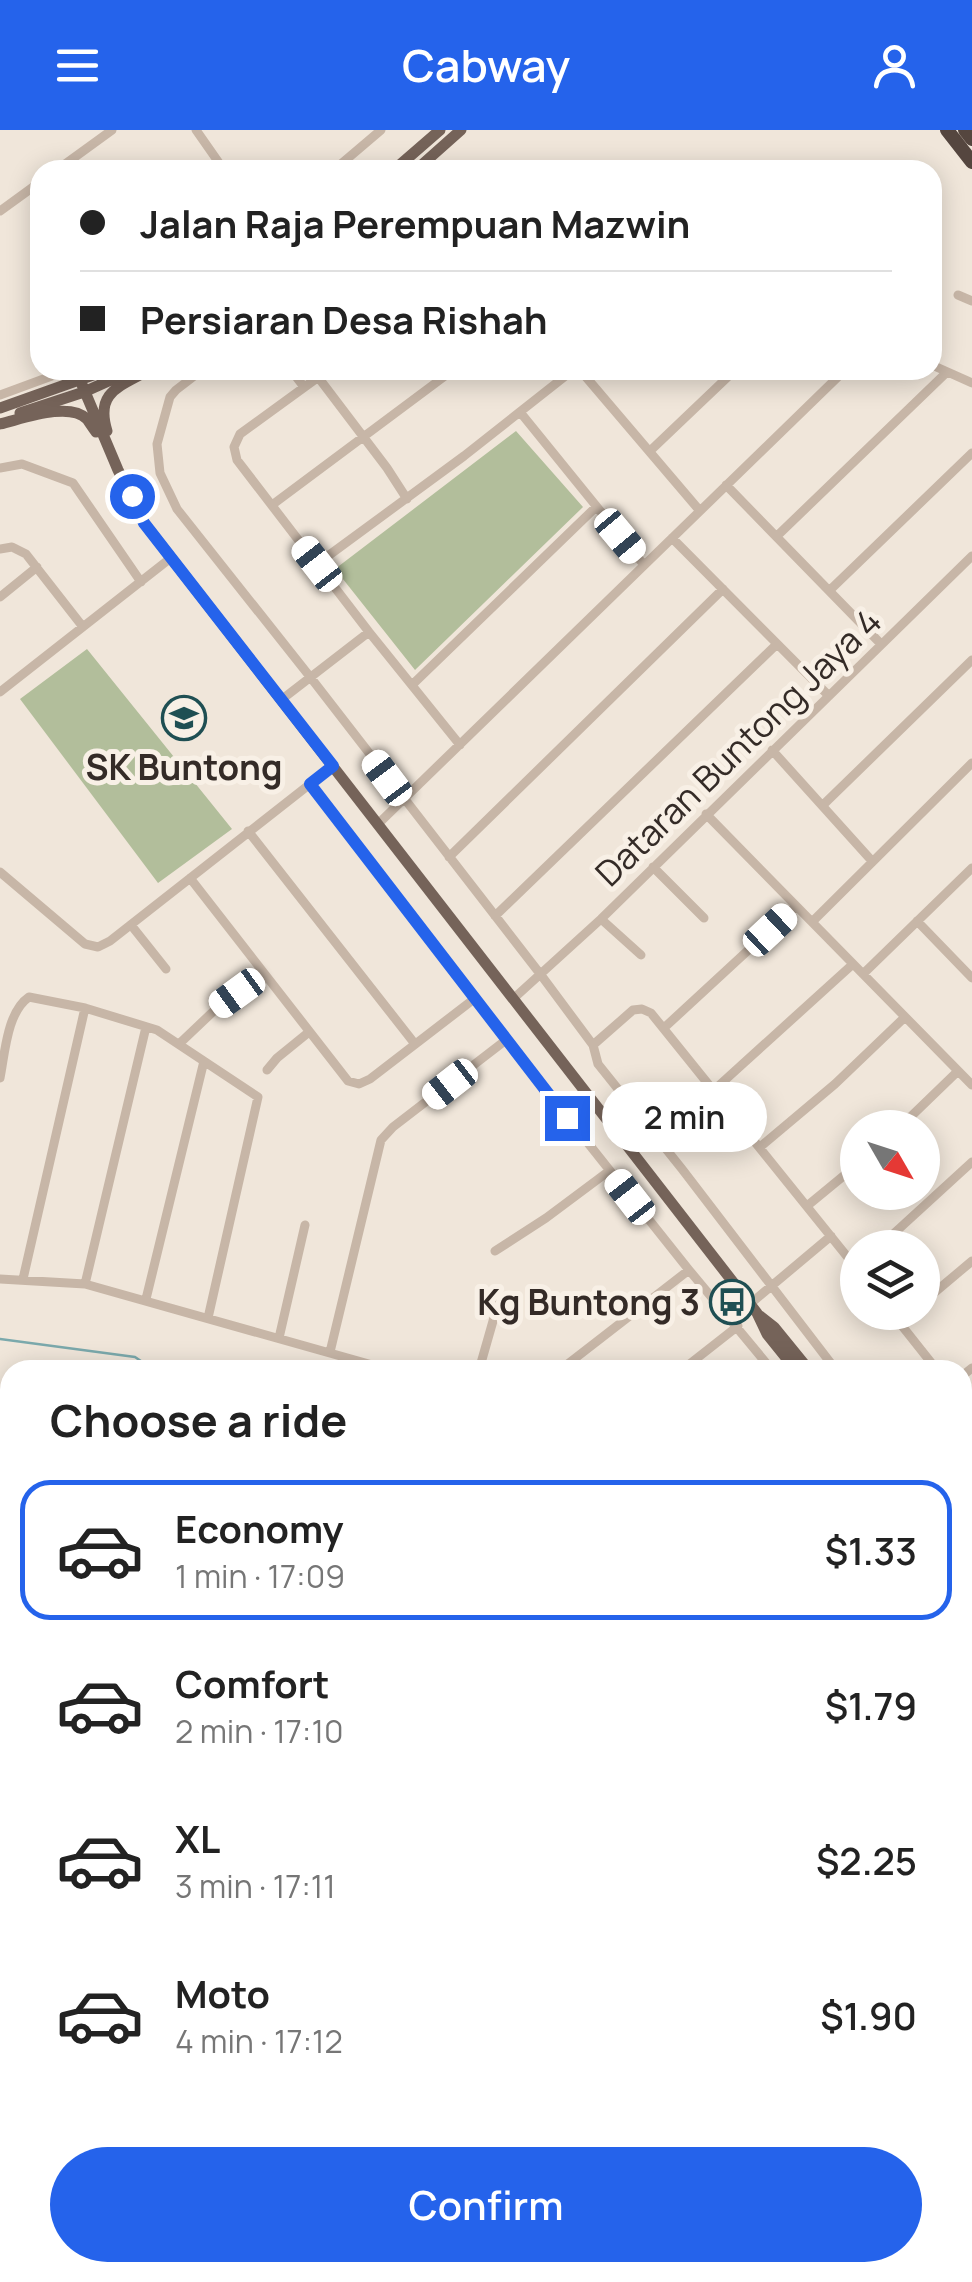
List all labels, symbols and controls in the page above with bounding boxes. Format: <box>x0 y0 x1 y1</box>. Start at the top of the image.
text: Cabway <box>402 34 570 96</box>
icon: menu <box>50 38 105 93</box>
icon: person <box>867 38 922 93</box>
text: Jalan Raja Perempuan Mazwin <box>140 197 690 249</box>
text: Persiaran Desa Rishah <box>140 293 548 345</box>
route start <box>110 474 155 519</box>
car <box>589 503 651 569</box>
car <box>287 531 347 597</box>
street label: Dataran Buntong Jaya 4 <box>584 598 892 896</box>
school or university icon: SK Buntong <box>161 695 207 741</box>
place label: SK Buntong <box>85 743 283 791</box>
car <box>357 745 417 811</box>
car <box>738 899 802 961</box>
car <box>204 963 270 1023</box>
car <box>417 1054 483 1114</box>
callout: 2 min <box>602 1083 767 1153</box>
text: 2 min <box>644 1095 725 1139</box>
route end <box>545 1096 590 1141</box>
north arrow <box>840 1110 940 1210</box>
map controls <box>840 1110 940 1330</box>
car <box>600 1164 660 1230</box>
button: layers <box>840 1230 940 1330</box>
place label: Kg Buntong 3 <box>477 1278 700 1326</box>
bus stop icon: Kg Buntong 3 <box>709 1279 755 1325</box>
text: Choose a ride <box>50 1389 347 1451</box>
text: Economy <box>175 1502 344 1554</box>
icon: car <box>55 1505 145 1595</box>
text: $1.33 <box>825 1524 917 1576</box>
text: 1 min · 17:09 <box>175 1554 345 1598</box>
text: Comfort <box>175 1657 329 1709</box>
icon: car <box>55 1660 145 1750</box>
text: $1.79 <box>825 1679 917 1731</box>
text: 2 min · 17:10 <box>175 1709 343 1753</box>
text: XL <box>175 1812 220 1864</box>
icon: car <box>55 1815 145 1905</box>
text: $2.25 <box>816 1834 917 1886</box>
text: 3 min · 17:11 <box>175 1864 336 1908</box>
text: Moto <box>175 1967 270 2019</box>
icon: car <box>55 1970 145 2060</box>
text: $1.90 <box>820 1989 917 2041</box>
text: 4 min · 17:12 <box>175 2019 343 2063</box>
button: Confirm <box>50 2147 922 2262</box>

